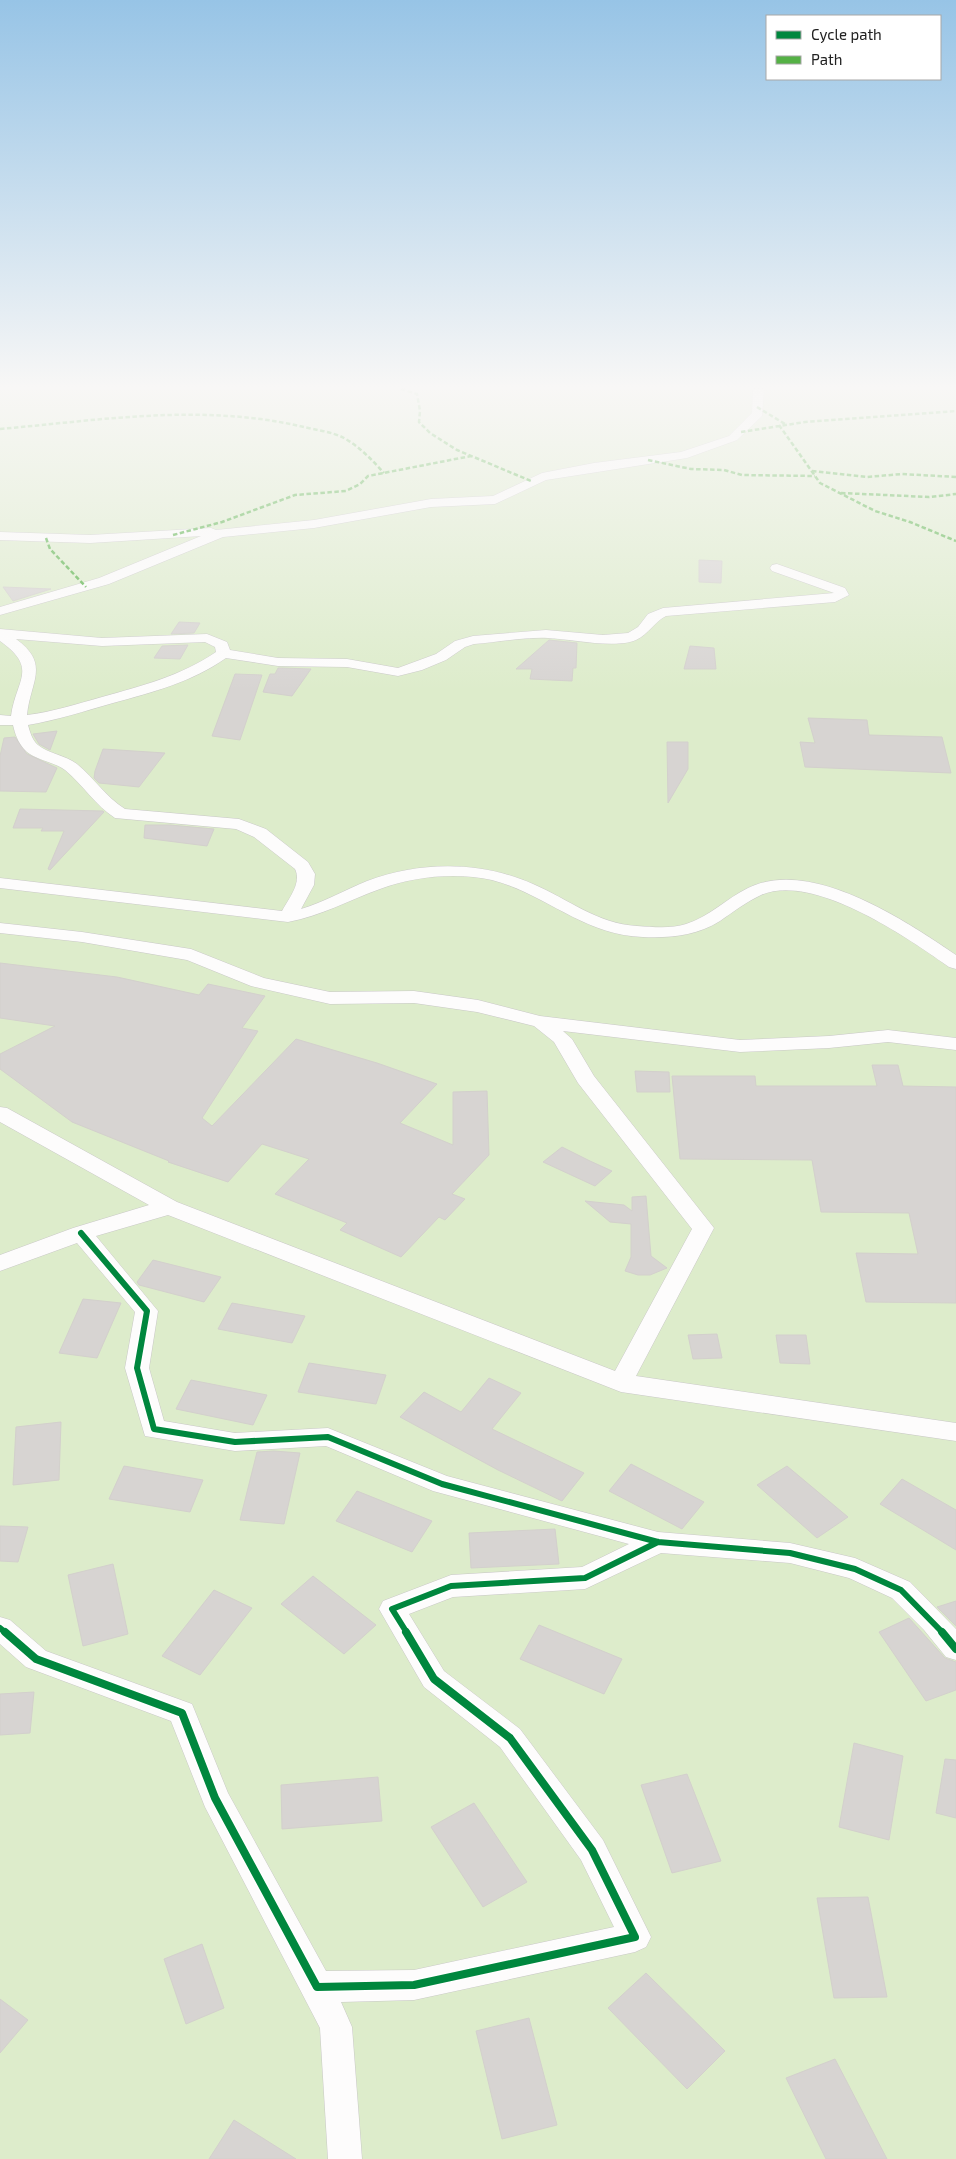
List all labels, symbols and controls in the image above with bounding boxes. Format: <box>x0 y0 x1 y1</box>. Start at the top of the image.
legend <box>766 15 941 80</box>
text: Cycle path <box>811 25 882 43</box>
text: Path <box>811 50 842 68</box>

